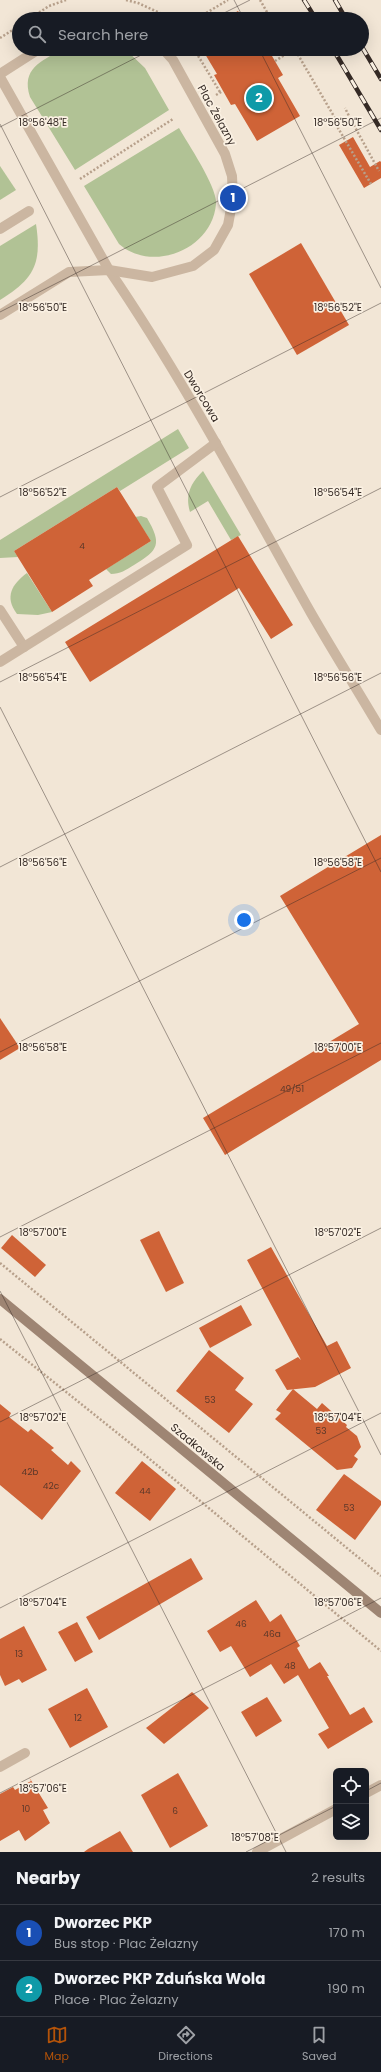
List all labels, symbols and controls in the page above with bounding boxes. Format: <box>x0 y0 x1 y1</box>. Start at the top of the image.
search box <box>12 12 369 56</box>
icon: search <box>26 23 48 45</box>
text: Search here <box>58 24 148 45</box>
street label: Plac Żelazny <box>194 82 241 149</box>
pin: 2 <box>246 83 272 113</box>
text: 18°56'48"E <box>19 115 67 130</box>
text: 18°56'50"E <box>314 115 362 130</box>
pin: 1 <box>220 183 246 213</box>
text: 18°56'50"E <box>19 300 67 315</box>
text: 18°56'52"E <box>314 300 362 315</box>
street label: Dworcowa <box>180 367 224 425</box>
text: 18°56'52"E <box>19 485 67 500</box>
text: 18°56'54"E <box>314 485 362 500</box>
house number: 4 <box>79 540 85 552</box>
text: 18°56'54"E <box>19 670 67 685</box>
text: 18°56'56"E <box>314 670 362 685</box>
text: 18°56'56"E <box>19 855 67 870</box>
text: 18°56'58"E <box>314 855 362 870</box>
your location <box>234 910 254 930</box>
text: 18°56'58"E <box>19 1040 67 1055</box>
text: 18°57'00"E <box>314 1040 362 1055</box>
house number: 49/51 <box>280 1083 304 1095</box>
text: 18°57'00"E <box>19 1225 67 1240</box>
text: 18°57'02"E <box>314 1225 362 1240</box>
house number: 53 <box>205 1394 215 1406</box>
text: 18°57'02"E <box>19 1410 67 1425</box>
text: 18°57'04"E <box>314 1410 362 1425</box>
street label: Szadkowska <box>167 1419 229 1475</box>
house number: 53 <box>316 1425 326 1437</box>
house number: 42b <box>22 1466 38 1478</box>
house number: 42c <box>43 1480 60 1492</box>
house number: 44 <box>139 1485 151 1497</box>
house number: 53 <box>344 1502 354 1514</box>
text: 18°57'04"E <box>19 1595 67 1610</box>
text: 18°57'06"E <box>314 1595 362 1610</box>
house number: 46 <box>235 1618 247 1630</box>
house number: 46a <box>263 1628 281 1640</box>
house number: 13 <box>15 1648 23 1660</box>
house number: 48 <box>284 1660 296 1672</box>
house number: 12 <box>74 1712 82 1724</box>
map controls <box>333 1768 369 1840</box>
button: locate <box>333 1768 369 1804</box>
text: 18°57'06"E <box>19 1781 67 1796</box>
house number: 10 <box>22 1803 31 1815</box>
button: layers <box>333 1804 369 1840</box>
house number: 6 <box>172 1805 178 1817</box>
text: 18°57'08"E <box>231 1830 279 1845</box>
text: Nearby <box>16 1866 80 1890</box>
text: 2 results <box>311 1868 365 1887</box>
text: Dworzec PKP <box>54 1912 152 1933</box>
text: 1 <box>27 1923 31 1942</box>
text: 170 m <box>329 1923 365 1942</box>
text: Bus stop · Plac Żelazny <box>54 1934 198 1953</box>
text: Dworzec PKP Zduńska Wola <box>54 1968 265 1989</box>
text: 2 <box>25 1979 33 1998</box>
text: 190 m <box>328 1979 365 1998</box>
text: Place · Plac Żelazny <box>54 1990 179 2009</box>
tab: Map <box>45 2024 69 2065</box>
tab: Directions <box>158 2024 213 2065</box>
tab: Saved <box>302 2024 336 2065</box>

